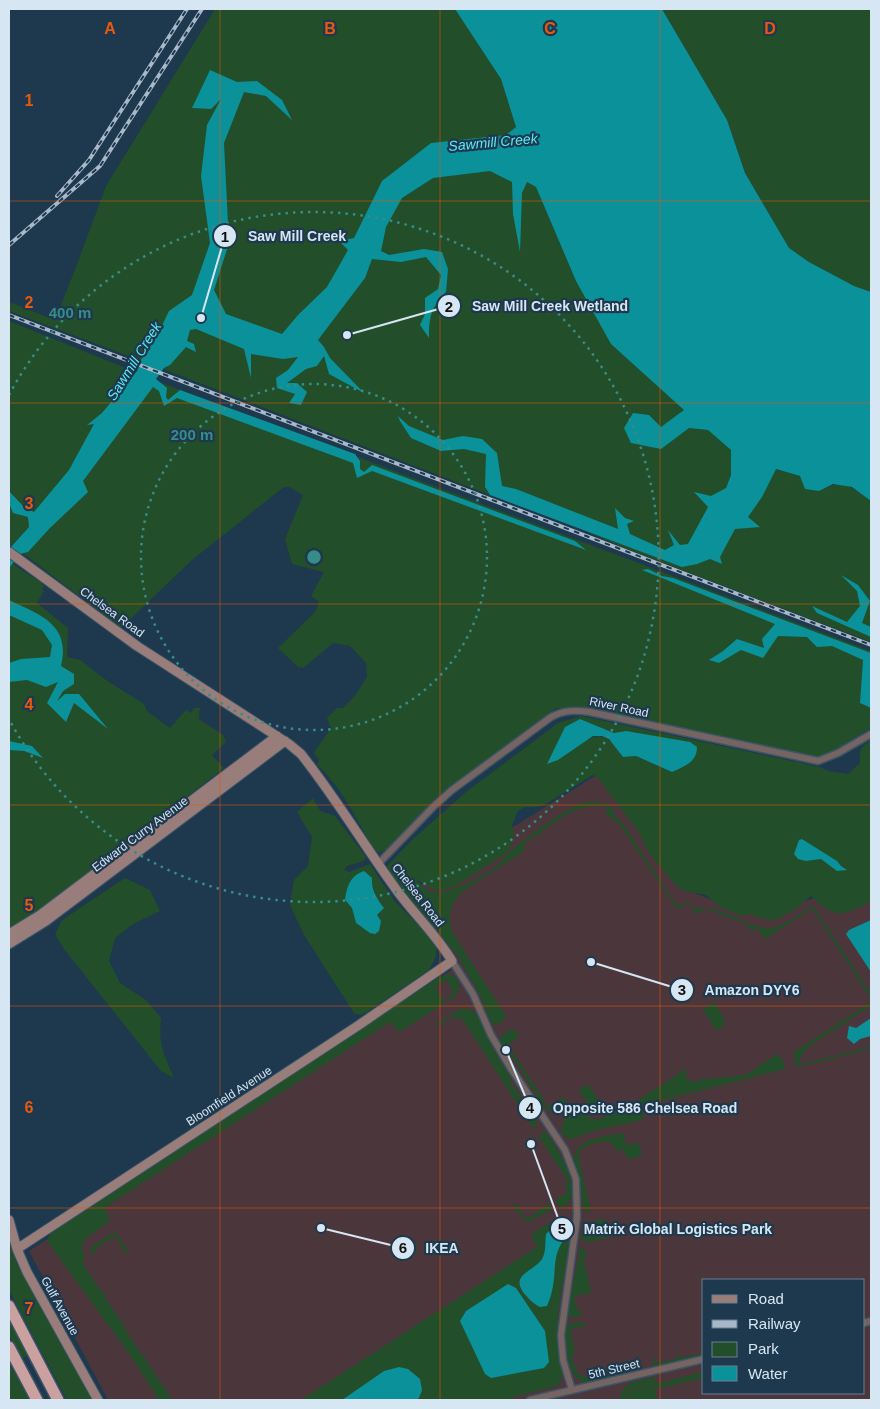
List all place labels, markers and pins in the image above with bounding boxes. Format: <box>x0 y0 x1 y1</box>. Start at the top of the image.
callout: Saw Mill Creek <box>213 222 356 251</box>
callout: Saw Mill Creek Wetland <box>437 292 638 321</box>
centre of rings <box>305 548 323 566</box>
callout: Amazon DYY6 <box>670 975 809 1004</box>
callout: Opposite 586 Chelsea Road <box>518 1093 747 1122</box>
callout: Matrix Global Logistics Park <box>549 1215 783 1244</box>
callout: IKEA <box>391 1234 469 1263</box>

